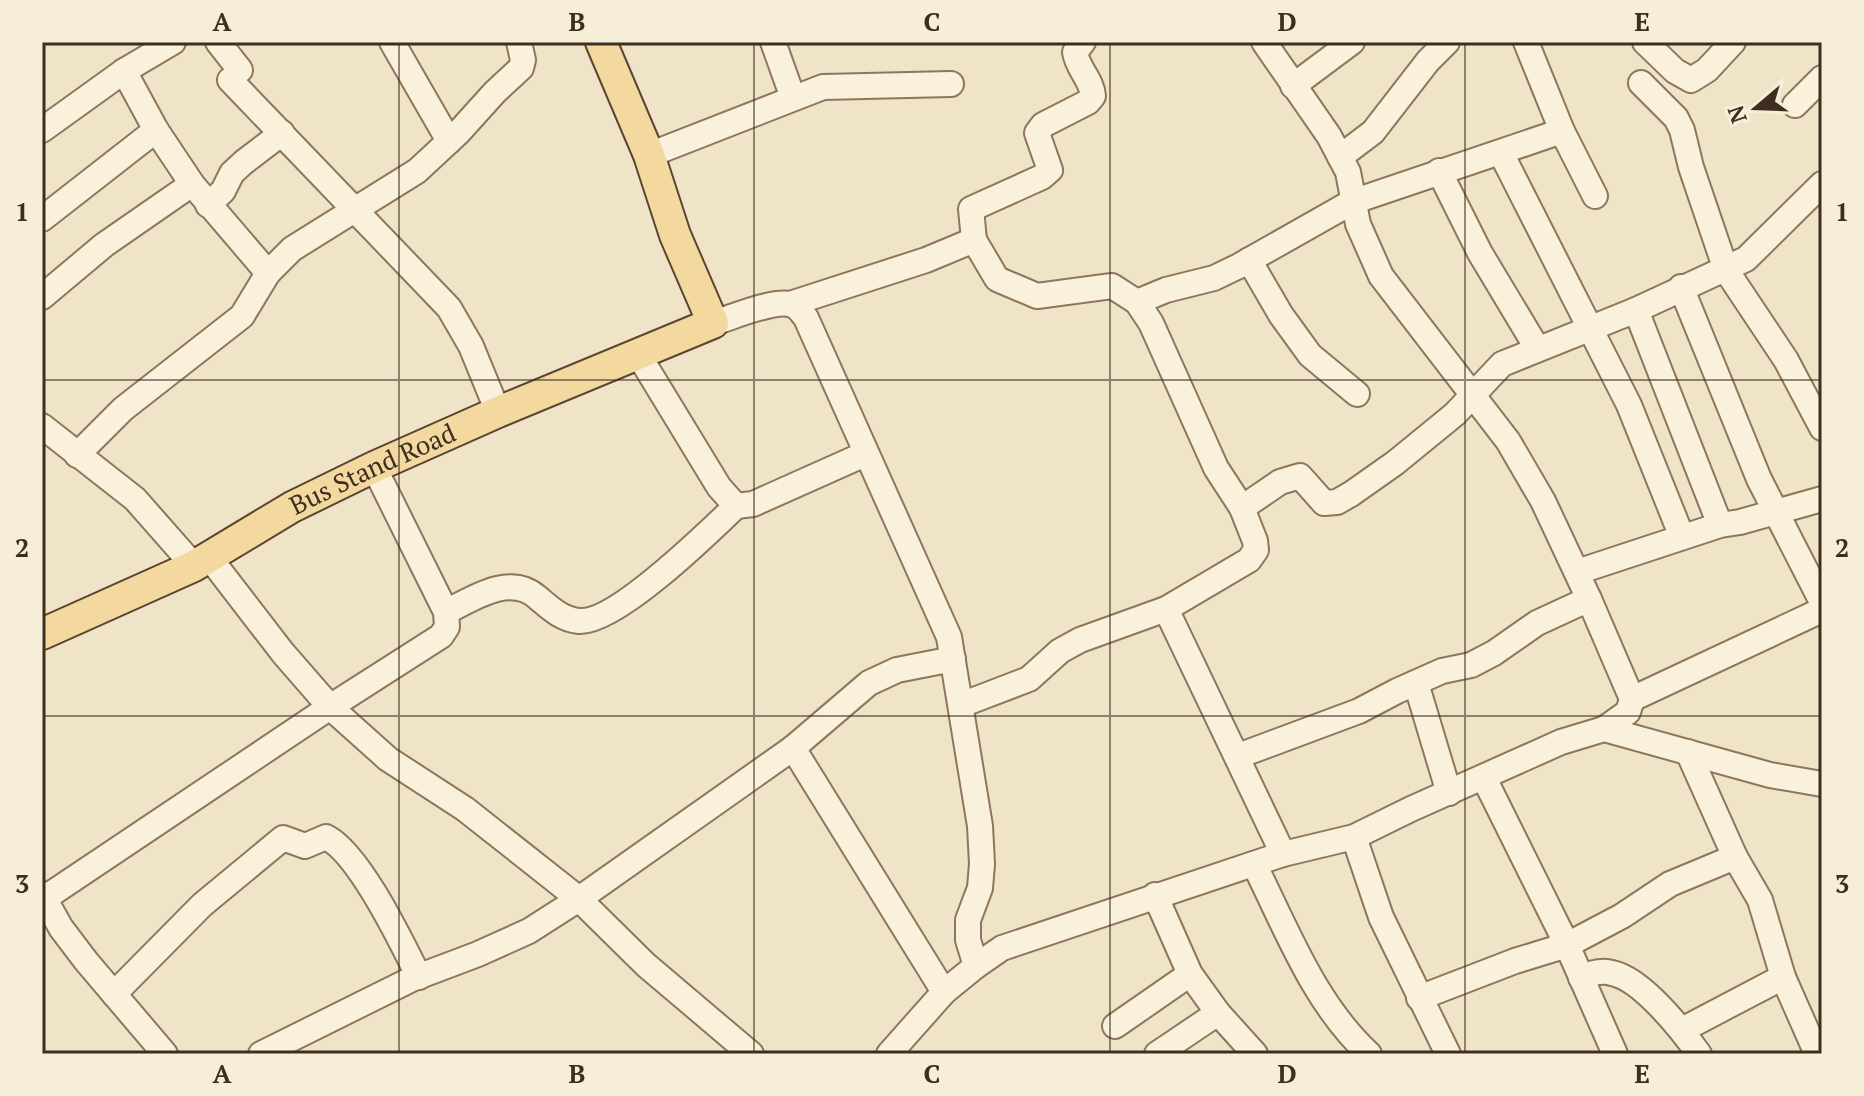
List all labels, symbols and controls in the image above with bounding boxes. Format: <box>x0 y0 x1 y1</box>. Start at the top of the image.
text: A <box>213 4 232 38</box>
text: B <box>569 4 585 38</box>
text: C <box>924 4 940 38</box>
text: D <box>1277 4 1297 38</box>
text: E <box>1634 4 1650 38</box>
north arrow <box>1716 68 1796 148</box>
text: N <box>1720 102 1753 127</box>
text: 1 <box>15 194 29 228</box>
text: 1 <box>1835 194 1849 228</box>
street label: Bus Stand Road <box>284 415 461 522</box>
text: 2 <box>15 530 29 564</box>
text: 2 <box>1835 530 1849 564</box>
text: 3 <box>15 866 29 900</box>
text: 3 <box>1835 866 1849 900</box>
text: A <box>213 1056 232 1090</box>
text: B <box>569 1056 585 1090</box>
text: C <box>924 1056 940 1090</box>
text: D <box>1277 1056 1297 1090</box>
text: E <box>1634 1056 1650 1090</box>

